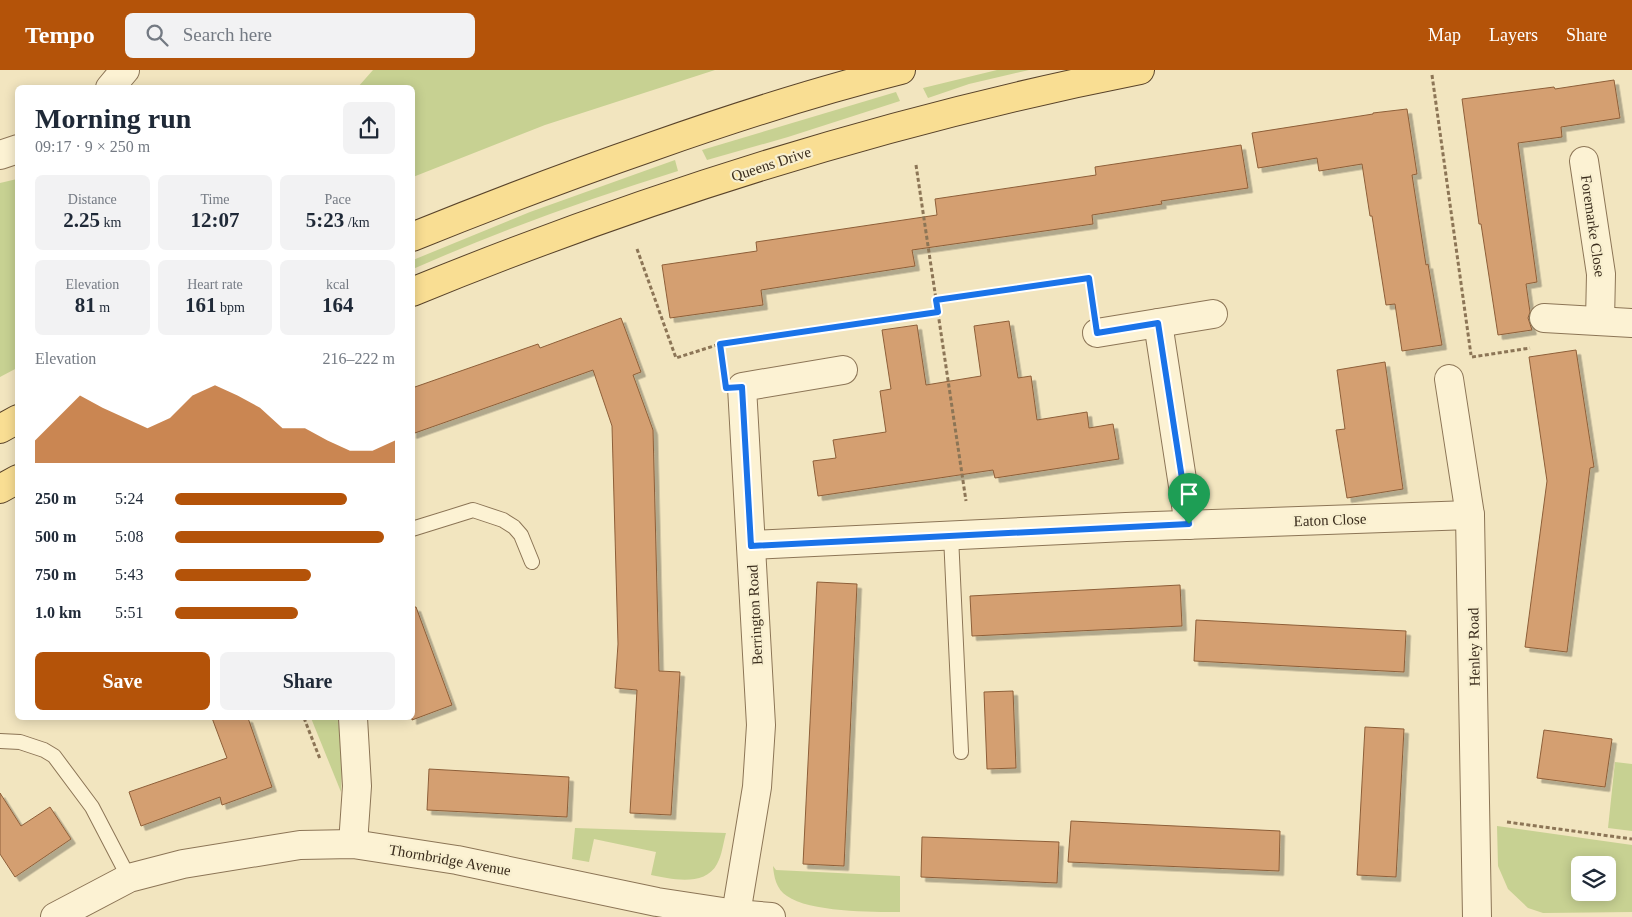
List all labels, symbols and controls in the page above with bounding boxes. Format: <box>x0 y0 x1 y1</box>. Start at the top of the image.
search box <box>125 13 475 58</box>
icon: search <box>143 21 171 49</box>
text: Tempo <box>25 22 95 48</box>
text: Search here <box>183 24 272 45</box>
text: Map <box>1428 25 1461 45</box>
text: Layers <box>1489 25 1538 45</box>
text: Share <box>1566 25 1607 45</box>
button: share <box>343 102 395 154</box>
text: Morning run <box>35 103 191 134</box>
text: 09:17 · 9 × 250 m <box>35 138 150 155</box>
street label: Queens Drive <box>729 143 813 184</box>
street label: Foremarke Close <box>1578 174 1608 278</box>
text: Distance <box>68 192 117 207</box>
text: Time <box>200 192 230 207</box>
text: Pace <box>324 192 351 207</box>
text: 2.25 <box>63 208 100 232</box>
text: 12:07 <box>190 208 239 232</box>
text: 5:23 <box>306 208 344 232</box>
text: km <box>100 215 121 230</box>
text: /km <box>344 215 370 230</box>
text: Elevation <box>66 277 119 292</box>
text: Heart rate <box>187 277 243 292</box>
text: kcal <box>326 277 349 292</box>
text: 81 <box>75 293 96 317</box>
text: 161 <box>185 293 217 317</box>
text: 164 <box>322 293 353 317</box>
text: m <box>96 300 110 315</box>
text: bpm <box>217 300 245 315</box>
text: Elevation <box>35 350 96 367</box>
text: 216–222 m <box>323 350 395 367</box>
pin <box>1168 473 1210 524</box>
icon: arrive <box>1175 480 1203 508</box>
text: 250 m <box>35 490 76 507</box>
text: 5:24 <box>115 490 143 507</box>
street label: Eaton Close <box>1293 511 1367 529</box>
text: 500 m <box>35 528 76 545</box>
text: 5:08 <box>115 528 143 545</box>
street label: Berrington Road <box>744 564 766 666</box>
text: 750 m <box>35 566 76 583</box>
text: 5:43 <box>115 566 143 583</box>
text: 1.0 km <box>35 604 81 621</box>
text: 5:51 <box>115 604 143 621</box>
street label: Henley Road <box>1465 607 1483 687</box>
button: Save <box>35 652 210 710</box>
button: Share <box>220 652 395 710</box>
street label: Thornbridge Avenue <box>388 841 513 879</box>
map controls <box>1571 856 1616 901</box>
button: layers <box>1571 856 1616 901</box>

